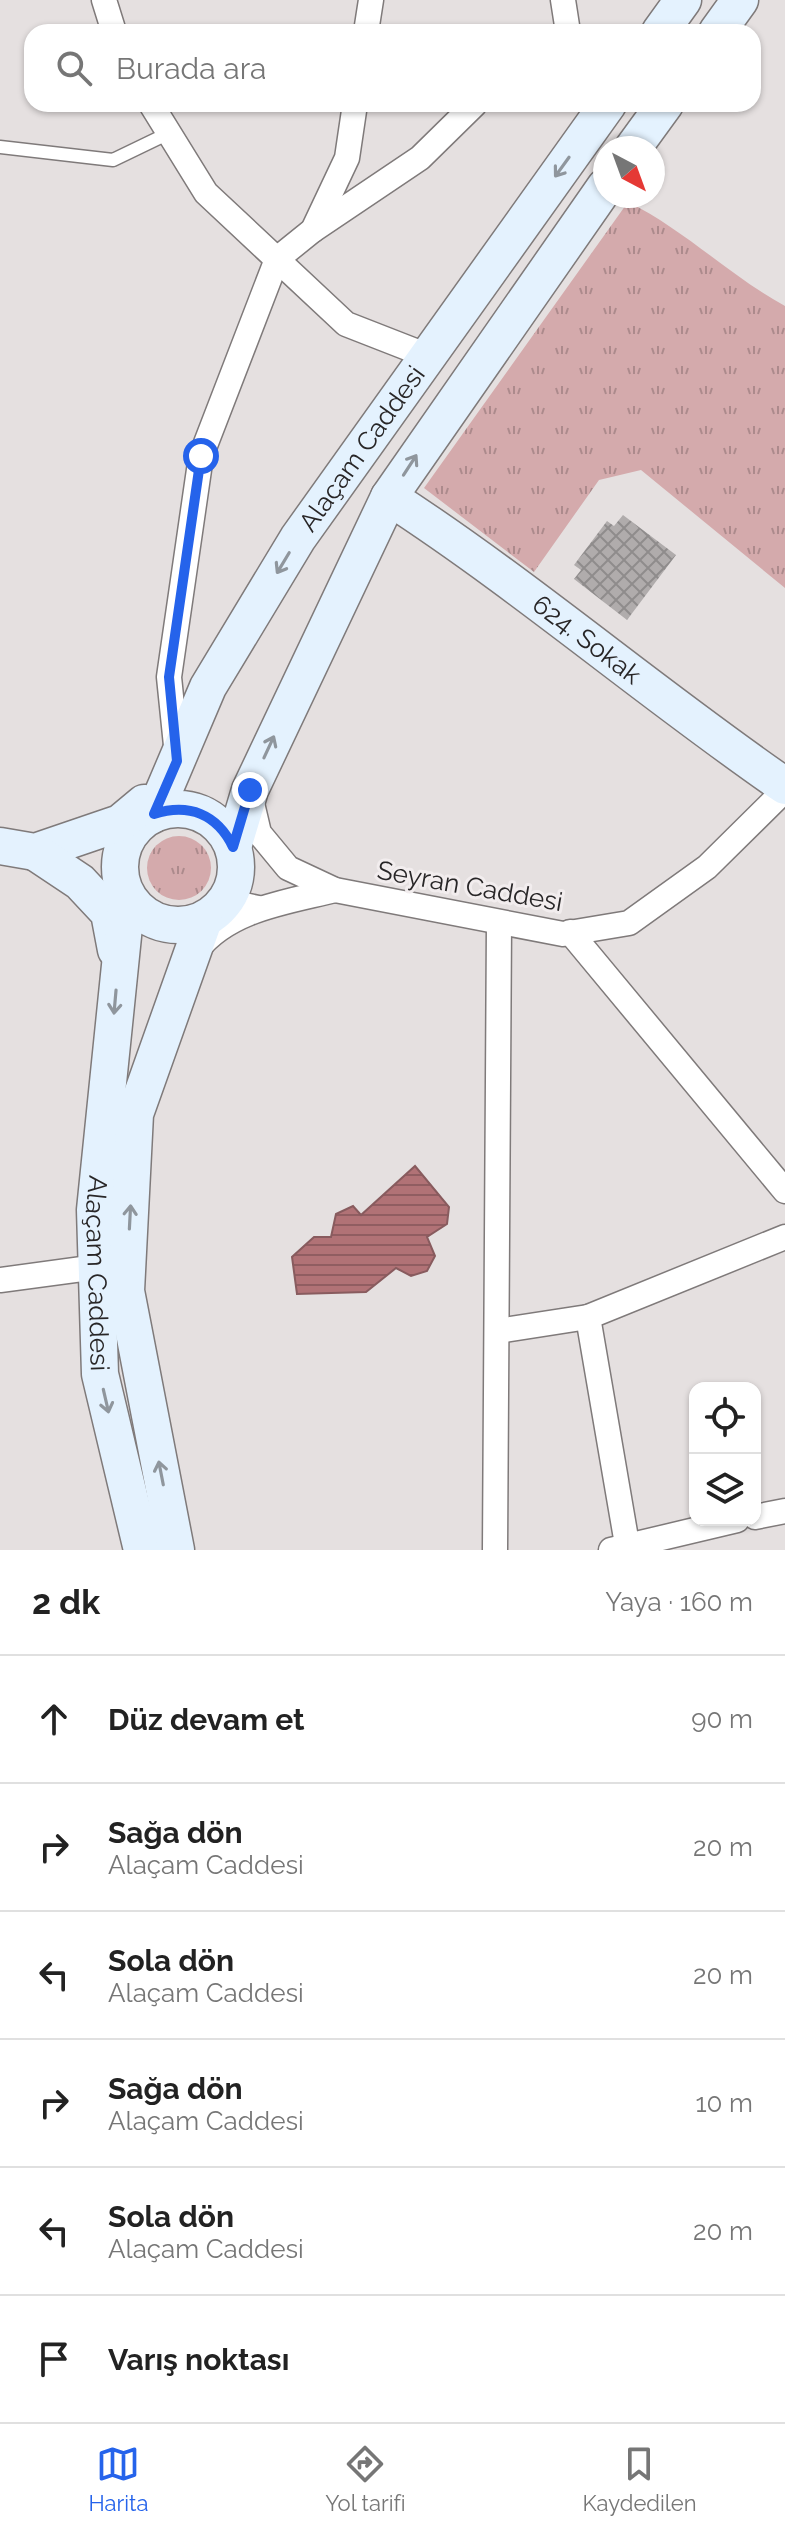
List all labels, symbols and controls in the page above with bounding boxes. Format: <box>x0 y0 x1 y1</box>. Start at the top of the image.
search box <box>24 24 761 112</box>
icon: search <box>52 46 96 90</box>
text: Burada ara <box>116 51 266 86</box>
north arrow <box>593 136 665 208</box>
one-way arrow <box>554 156 571 178</box>
street label: Alaçam Caddesi <box>293 360 431 537</box>
route start <box>183 438 219 474</box>
one-way arrow <box>401 454 418 476</box>
one-way arrow <box>275 551 291 574</box>
street label: 624. Sokak <box>527 589 647 690</box>
one-way arrow <box>262 736 277 760</box>
route end <box>232 772 268 808</box>
street label: Seyran Caddesi <box>375 855 565 917</box>
one-way arrow <box>107 989 122 1015</box>
street label: Alaçam Caddesi <box>80 1174 115 1372</box>
one-way arrow <box>122 1204 137 1231</box>
map controls <box>689 1382 761 1526</box>
button: locate <box>689 1382 761 1454</box>
one-way arrow <box>100 1387 115 1413</box>
button: layers <box>689 1454 761 1526</box>
one-way arrow <box>153 1461 168 1487</box>
text: 2 dk <box>32 1582 100 1622</box>
text: Yaya · 160 m <box>605 1587 753 1617</box>
icon: ahead <box>32 1697 76 1741</box>
text: Düz devam et <box>108 1702 305 1737</box>
text: 90 m <box>691 1704 753 1734</box>
text: Sağa dön <box>108 1815 243 1850</box>
icon: right <box>32 1825 76 1869</box>
text: 20 m <box>693 1832 753 1862</box>
text: Alaçam Caddesi <box>108 1850 304 1880</box>
text: Sola dön <box>108 1943 234 1978</box>
icon: left <box>32 1953 76 1997</box>
text: 20 m <box>693 1960 753 1990</box>
text: Alaçam Caddesi <box>108 1978 304 2008</box>
text: Sağa dön <box>108 2071 243 2106</box>
icon: right <box>32 2081 76 2125</box>
text: 10 m <box>695 2088 753 2118</box>
text: Alaçam Caddesi <box>108 2106 304 2136</box>
text: Sola dön <box>108 2199 234 2234</box>
icon: left <box>32 2209 76 2253</box>
text: 20 m <box>693 2216 753 2246</box>
text: Alaçam Caddesi <box>108 2234 304 2264</box>
icon: arrive <box>32 2337 76 2381</box>
text: Varış noktası <box>108 2342 289 2377</box>
tab: Harita <box>88 2442 148 2516</box>
tab: Yol tarifi <box>325 2442 406 2516</box>
tab: Kaydedilen <box>582 2442 697 2516</box>

